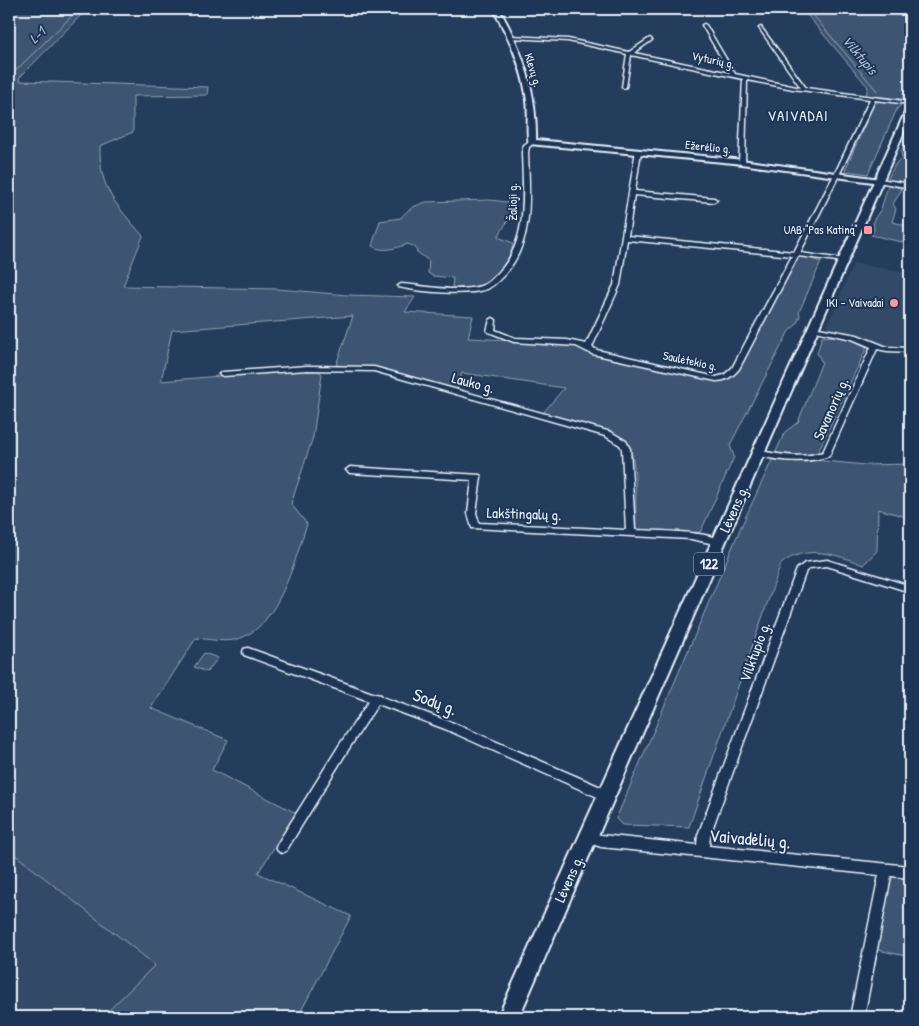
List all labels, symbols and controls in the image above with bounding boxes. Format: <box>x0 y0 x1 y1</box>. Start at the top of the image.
water label: L-1 <box>24 21 50 47</box>
water label: Vilktupis <box>838 31 883 80</box>
street label: Vyturių g. <box>690 47 736 72</box>
street label: Klevų g. <box>520 51 547 89</box>
district label: VAIVADAI <box>768 105 829 126</box>
street label: Ežerėlio g. <box>684 136 732 157</box>
street label: Žalioji g. <box>504 183 521 221</box>
place label: UAB "Pas Katiną" <box>784 221 858 238</box>
marker: UAB "Pas Katiną" <box>862 224 874 236</box>
place label: IKI - Vaivadai <box>826 294 884 311</box>
marker: IKI - Vaivadai <box>888 297 900 309</box>
street label: Saulėtekio g. <box>661 346 719 375</box>
street label: Lauko g. <box>450 367 497 398</box>
street label: Savanorių g. <box>808 374 854 443</box>
street label: Lėvens g. <box>714 482 753 536</box>
street label: Lakštingalų g. <box>486 502 562 525</box>
road number: 122 <box>694 552 724 576</box>
street label: Vilktupio g. <box>734 619 775 685</box>
street label: Sodų g. <box>409 682 461 721</box>
street label: Vaivadėlių g. <box>708 822 792 855</box>
street label: Lėvens g. <box>549 852 588 906</box>

